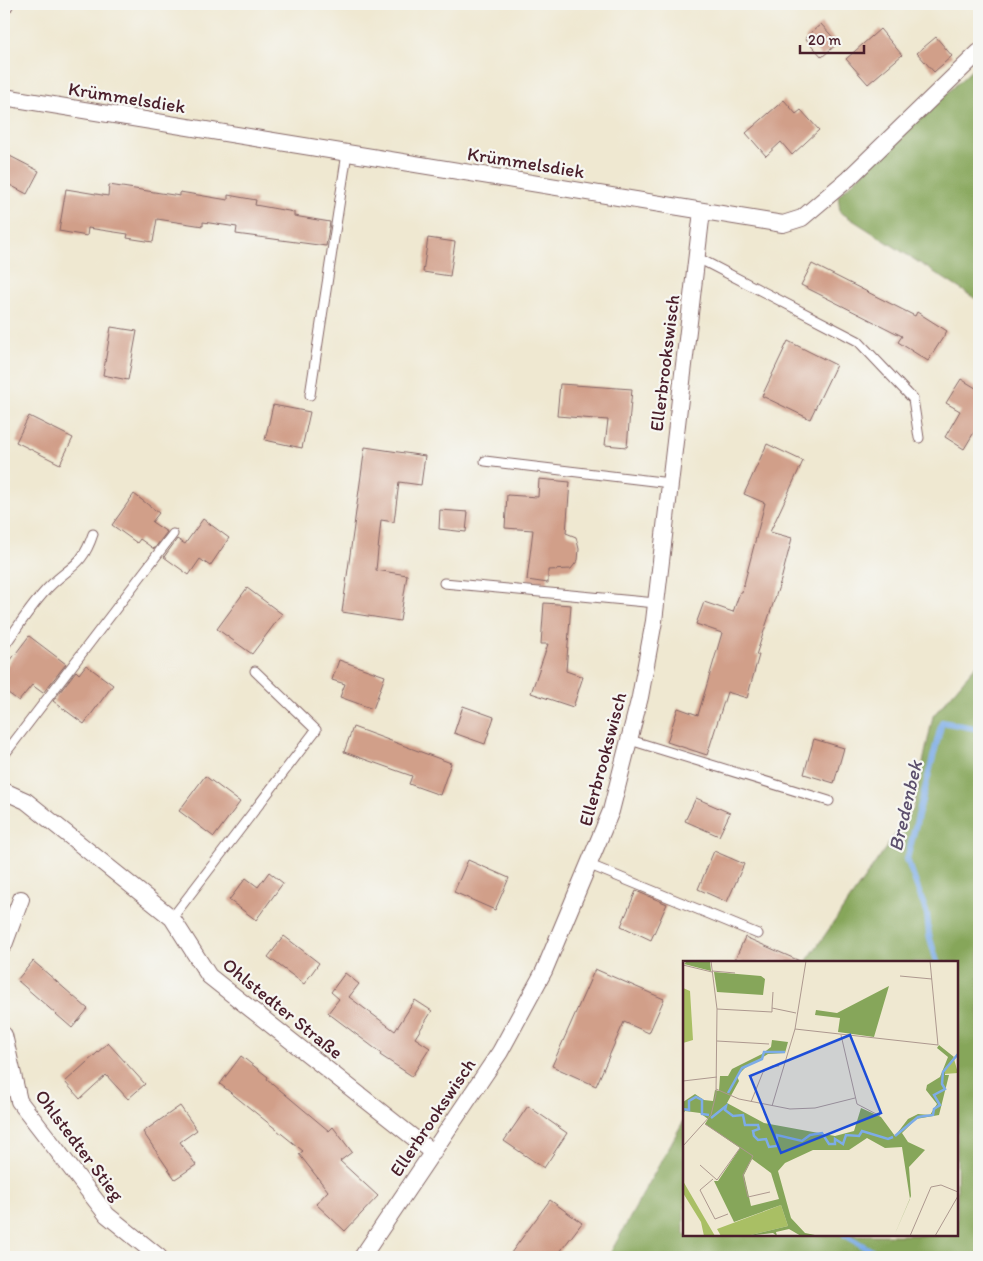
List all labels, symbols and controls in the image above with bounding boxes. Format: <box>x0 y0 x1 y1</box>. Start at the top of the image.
scale bar <box>800 22 864 54</box>
text: 20 m <box>808 31 842 49</box>
street label: Krümmelsdiek <box>67 77 187 118</box>
street label: Krümmelsdiek <box>466 142 586 183</box>
street label: Ellerbrookswisch <box>645 293 684 433</box>
street label: Ellerbrookswisch <box>574 689 631 828</box>
water label: Bredenbek <box>883 757 927 854</box>
street label: Ohlstedter Straße <box>218 953 348 1064</box>
inset map <box>683 961 958 1236</box>
street label: Ellerbrookswisch <box>384 1054 481 1181</box>
street label: Ohlstedter Stieg <box>30 1085 129 1206</box>

